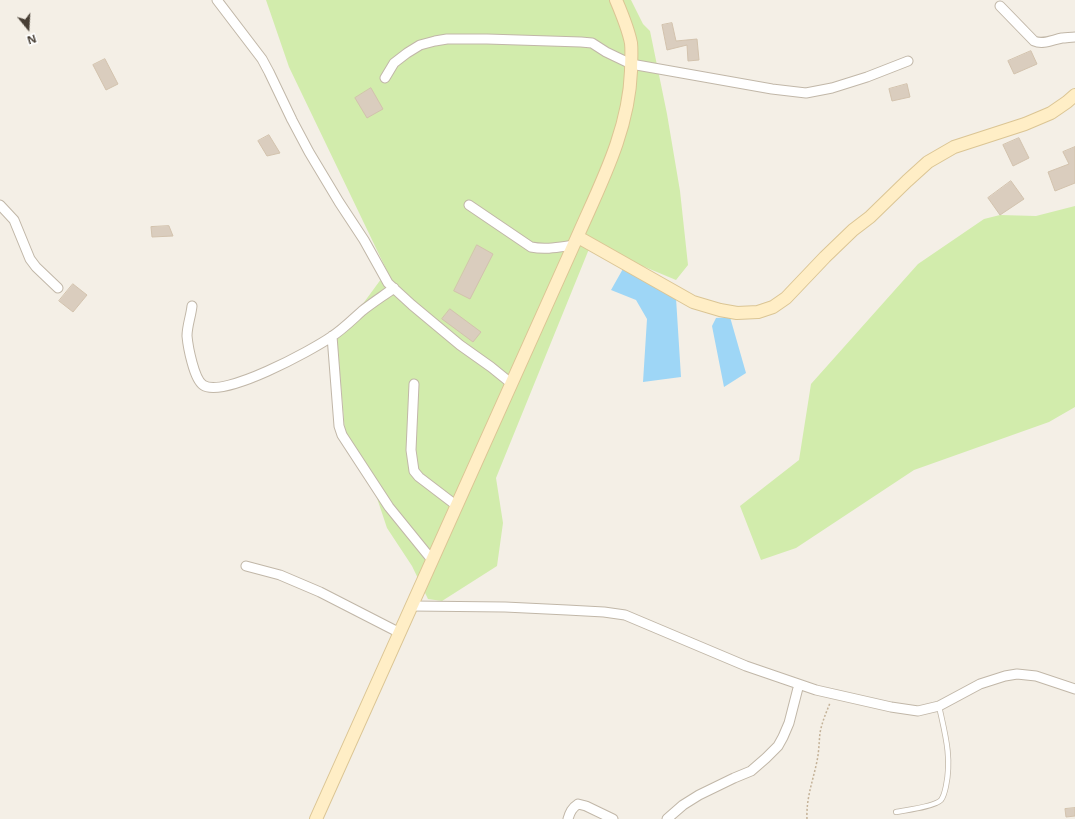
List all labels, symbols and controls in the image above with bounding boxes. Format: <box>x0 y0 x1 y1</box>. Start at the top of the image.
north arrow <box>8 8 48 48</box>
text: N <box>25 31 38 48</box>

